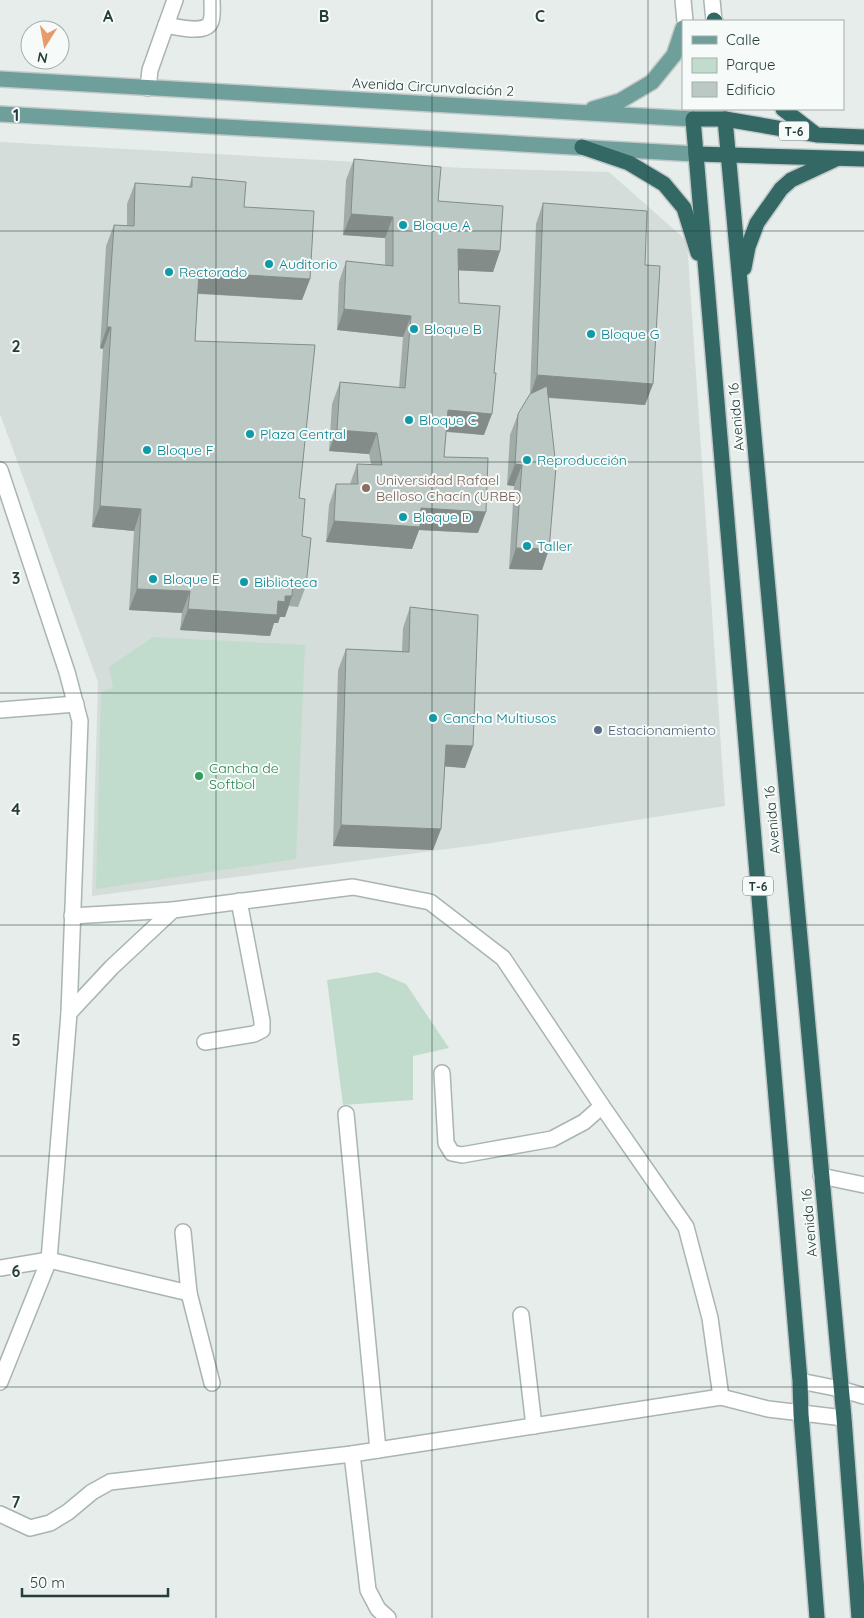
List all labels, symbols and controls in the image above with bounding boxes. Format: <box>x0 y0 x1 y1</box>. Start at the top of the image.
text: A <box>103 6 114 26</box>
text: B <box>319 6 329 26</box>
text: C <box>535 6 545 26</box>
north arrow <box>20 20 70 70</box>
legend <box>682 20 844 110</box>
text: Calle <box>726 30 760 49</box>
text: N <box>36 48 49 68</box>
text: Parque <box>726 55 776 74</box>
street label: Avenida Circunvalación 2 <box>352 74 515 100</box>
text: Edificio <box>726 80 775 99</box>
text: 1 <box>13 105 19 125</box>
road number: T-6 <box>779 122 809 140</box>
place label: Bloque A <box>413 216 471 234</box>
marker: Bloque A <box>397 219 409 231</box>
place label: Auditorio <box>279 255 337 273</box>
marker: Auditorio <box>263 258 275 270</box>
place label: Rectorado <box>179 263 247 281</box>
marker: Rectorado <box>163 266 175 278</box>
place label: Bloque B <box>424 320 482 338</box>
marker: Bloque B <box>408 323 420 335</box>
place label: Bloque G <box>601 325 660 343</box>
marker: Bloque G <box>585 328 597 340</box>
text: 2 <box>11 336 21 356</box>
street label: Avenida 16 <box>724 382 748 452</box>
place label: Bloque C <box>419 411 477 429</box>
marker: Bloque C <box>403 414 415 426</box>
place label: Plaza Central <box>260 425 346 443</box>
marker: Plaza Central <box>244 428 256 440</box>
place label: Bloque F <box>157 441 214 459</box>
marker: Bloque F <box>141 444 153 456</box>
place label: Reproducción <box>537 451 627 469</box>
marker: Reproducción <box>521 454 533 466</box>
place label: Universidad Rafael Belloso Chacín (URBE) <box>376 471 521 505</box>
marker: Universidad Rafael Belloso Chacín (URBE) <box>360 482 372 494</box>
place label: Bloque D <box>413 508 472 526</box>
marker: Bloque D <box>397 511 409 523</box>
place label: Taller <box>537 537 573 555</box>
marker: Taller <box>521 540 533 552</box>
text: 3 <box>12 568 20 588</box>
place label: Bloque E <box>163 570 220 588</box>
marker: Bloque E <box>147 573 159 585</box>
place label: Biblioteca <box>254 573 318 591</box>
marker: Biblioteca <box>238 576 250 588</box>
place label: Cancha Multiusos <box>443 709 556 727</box>
marker: Cancha Multiusos <box>427 712 439 724</box>
place label: Estacionamiento <box>608 721 716 739</box>
marker: Estacionamiento <box>592 724 604 736</box>
place label: Cancha de Softbol <box>209 759 279 793</box>
marker: Cancha de Softbol <box>193 770 205 782</box>
street label: Avenida 16 <box>760 785 784 855</box>
text: 4 <box>11 799 21 819</box>
road number: T-6 <box>743 876 773 896</box>
text: 5 <box>11 1030 21 1050</box>
street label: Avenida 16 <box>797 1188 821 1258</box>
text: 6 <box>12 1261 21 1281</box>
text: 7 <box>12 1492 21 1512</box>
scale bar <box>22 1566 169 1598</box>
text: 50 m <box>30 1573 65 1592</box>

